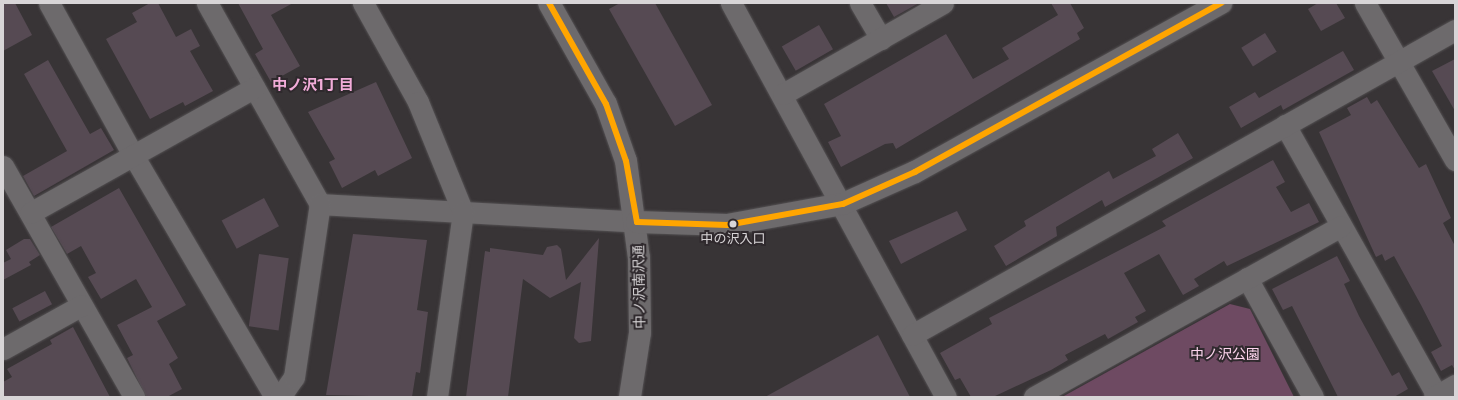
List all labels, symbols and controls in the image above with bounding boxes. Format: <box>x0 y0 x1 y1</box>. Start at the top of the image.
district label: 中ノ沢1丁目 <box>272 76 354 94</box>
marker: 中の沢入口 <box>728 219 738 229</box>
place label: 中の沢入口 <box>701 230 765 246</box>
street label: 中ノ沢南沢通 <box>630 245 648 329</box>
park label: 中ノ沢公園 <box>1190 346 1260 362</box>

